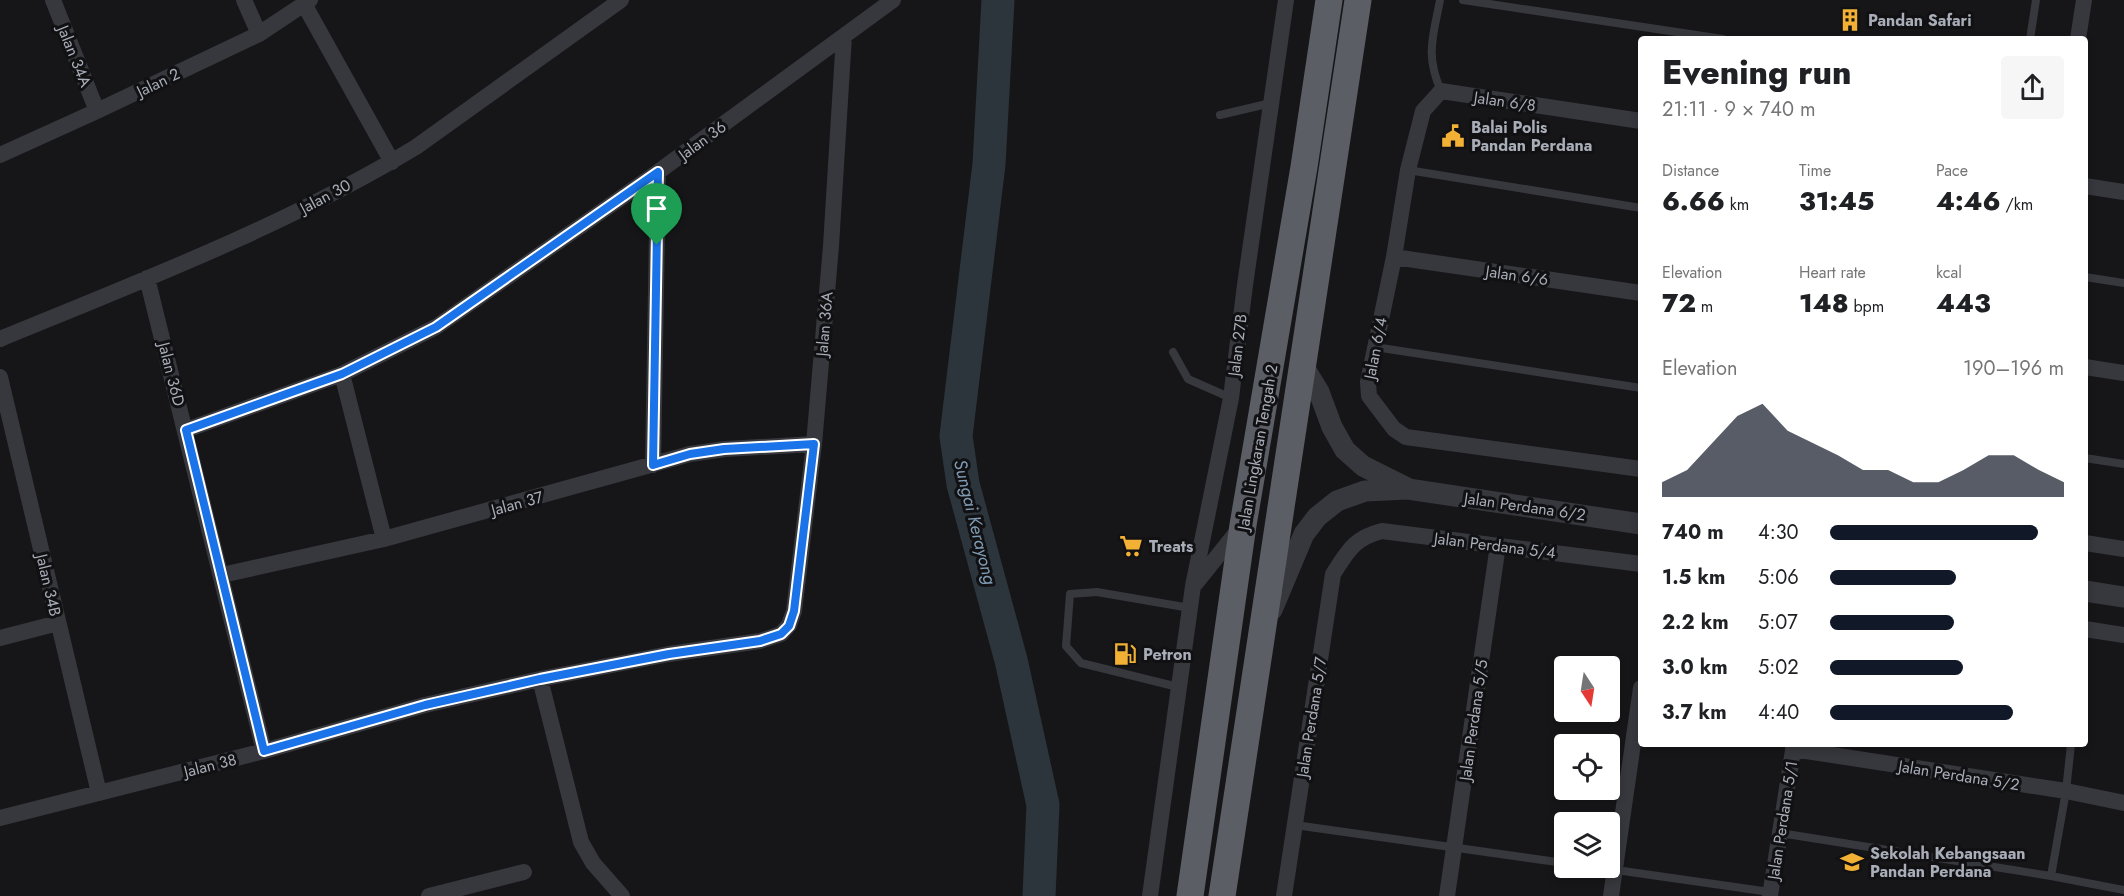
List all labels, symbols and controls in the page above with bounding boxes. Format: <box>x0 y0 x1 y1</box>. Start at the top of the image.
building icon: Pandan Safari <box>1837 7 1863 33</box>
place label: Pandan Safari <box>1868 9 1972 32</box>
street label: Jalan 34A <box>51 20 97 91</box>
text: Evening run <box>1662 49 1852 96</box>
button: share <box>2001 56 2064 119</box>
street label: Jalan 2 <box>131 62 184 104</box>
street label: Jalan 6/8 <box>1470 85 1537 117</box>
text: 21:11 · 9 × 740 m <box>1662 95 1816 124</box>
street label: Jalan 36 <box>672 115 731 167</box>
place label: Balai Polis Pandan Perdana <box>1471 116 1592 157</box>
public building icon: Balai Polis Pandan Perdana <box>1440 123 1466 149</box>
text: Distance <box>1662 159 1719 182</box>
text: Time <box>1799 159 1831 182</box>
text: Pace <box>1936 159 1968 182</box>
street label: Jalan 30 <box>294 174 355 220</box>
text: 6.66 <box>1662 182 1725 220</box>
text: 31:45 <box>1799 182 1874 220</box>
text: 4:46 <box>1936 182 2001 220</box>
pin <box>631 183 682 245</box>
icon: arrive <box>640 192 673 225</box>
text: km <box>1725 193 1749 216</box>
text: /km <box>2001 193 2033 216</box>
street label: Jalan 6/6 <box>1482 259 1550 291</box>
text: Elevation <box>1662 261 1722 284</box>
text: Heart rate <box>1799 261 1866 284</box>
text: kcal <box>1936 261 1962 284</box>
text: 72 <box>1662 284 1696 322</box>
text: 148 <box>1799 284 1849 322</box>
text: 443 <box>1936 284 1991 322</box>
street label: Jalan 36A <box>810 290 839 359</box>
text: m <box>1696 295 1713 318</box>
text: bpm <box>1849 295 1884 318</box>
street label: Jalan 27B <box>1222 313 1253 379</box>
street label: Jalan 6/4 <box>1358 315 1393 383</box>
street label: Jalan 36D <box>152 338 191 409</box>
text: Elevation <box>1662 354 1737 383</box>
text: 190–196 m <box>1963 354 2064 383</box>
street label: Jalan Lingkaran Tengah 2 <box>1231 363 1283 534</box>
water label: Sungai Kerayong <box>947 457 1003 587</box>
street label: Jalan 37 <box>487 485 546 522</box>
street label: Jalan Perdana 6/2 <box>1461 486 1587 526</box>
text: 740 m <box>1662 518 1724 547</box>
text: 4:30 <box>1758 518 1799 547</box>
street label: Jalan Perdana 5/4 <box>1431 526 1557 564</box>
supermarket icon: Treats <box>1118 533 1144 559</box>
place label: Treats <box>1149 535 1193 558</box>
street label: Jalan 34B <box>30 550 67 619</box>
text: 1.5 km <box>1662 563 1725 592</box>
text: 5:06 <box>1758 563 1799 592</box>
text: 2.2 km <box>1662 608 1729 637</box>
text: 5:07 <box>1758 608 1798 637</box>
fuel station icon: Petron <box>1112 641 1138 667</box>
place label: Petron <box>1143 643 1192 666</box>
text: 3.0 km <box>1662 653 1728 682</box>
text: 5:02 <box>1758 653 1799 682</box>
street label: Jalan Perdana 5/7 <box>1290 655 1332 781</box>
north arrow <box>1554 656 1620 722</box>
map controls <box>1554 656 1620 878</box>
street label: Jalan Perdana 5/5 <box>1453 658 1493 784</box>
text: 3.7 km <box>1662 698 1727 727</box>
text: 4:40 <box>1758 698 1799 727</box>
button: locate <box>1554 734 1620 800</box>
street label: Jalan 38 <box>179 748 239 784</box>
street label: Jalan Perdana 5/2 <box>1895 754 2021 796</box>
street label: Jalan Perdana 5/1 <box>1761 759 1803 883</box>
button: layers <box>1554 812 1620 878</box>
place label: Sekolah Kebangsaan Pandan Perdana <box>1870 842 2026 883</box>
school or university icon: Sekolah Kebangsaan Pandan Perdana <box>1839 849 1865 875</box>

